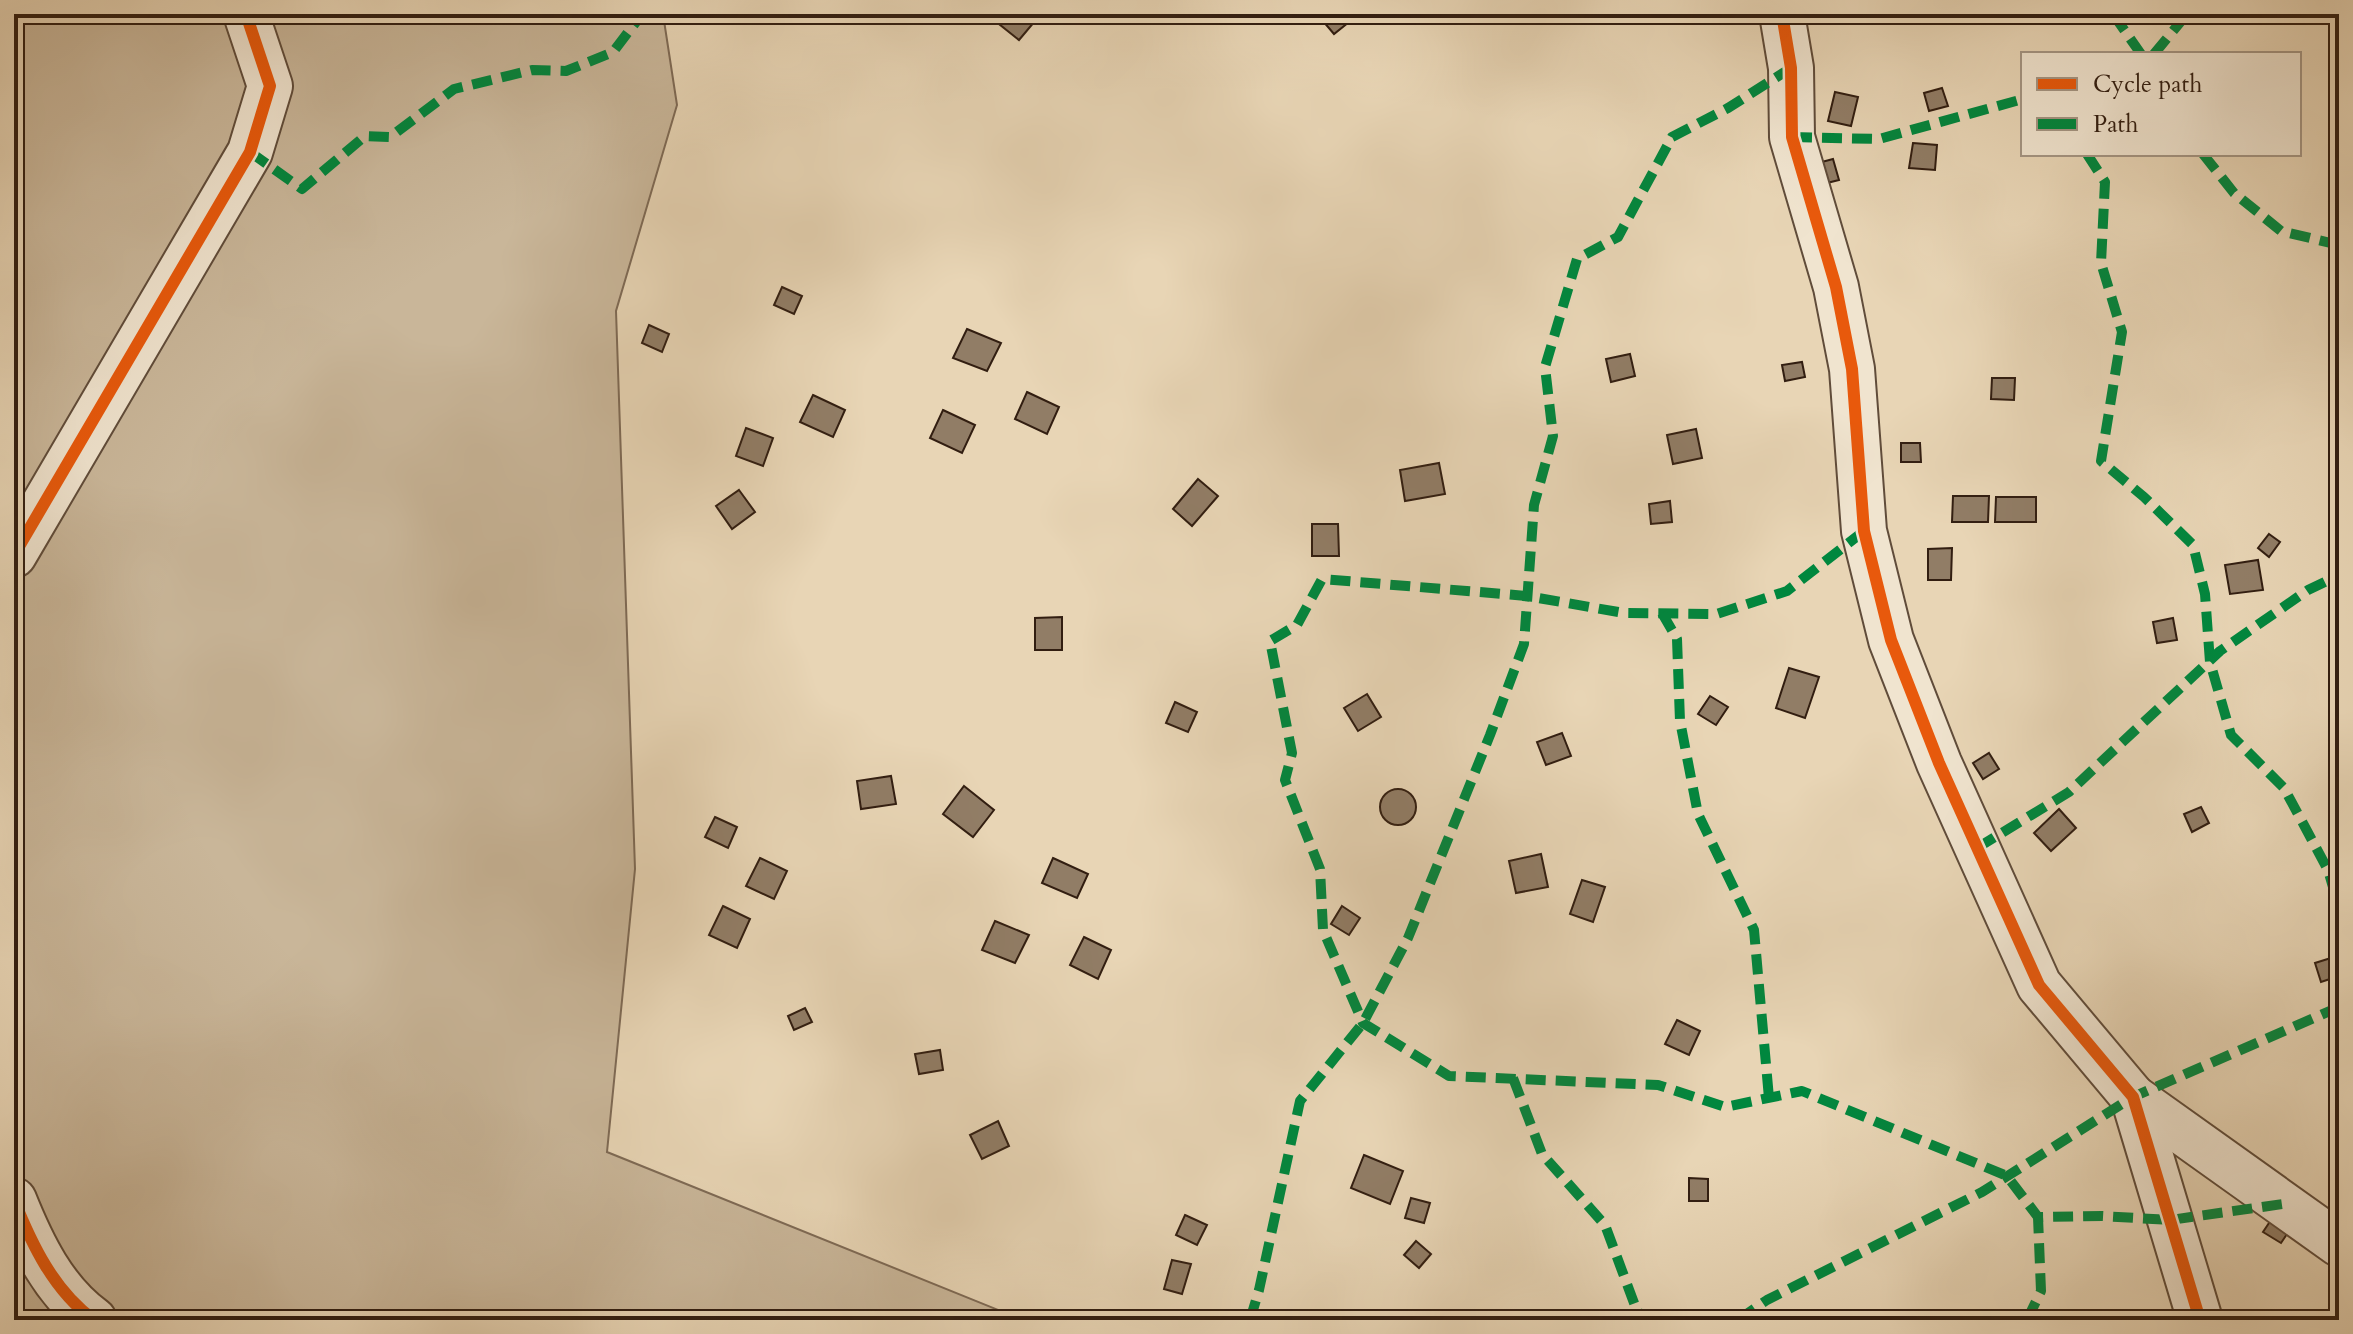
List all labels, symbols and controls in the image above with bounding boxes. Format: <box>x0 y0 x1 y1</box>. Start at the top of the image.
legend <box>2021 52 2301 156</box>
text: Cycle path <box>2093 68 2202 101</box>
text: Path <box>2093 108 2138 141</box>

